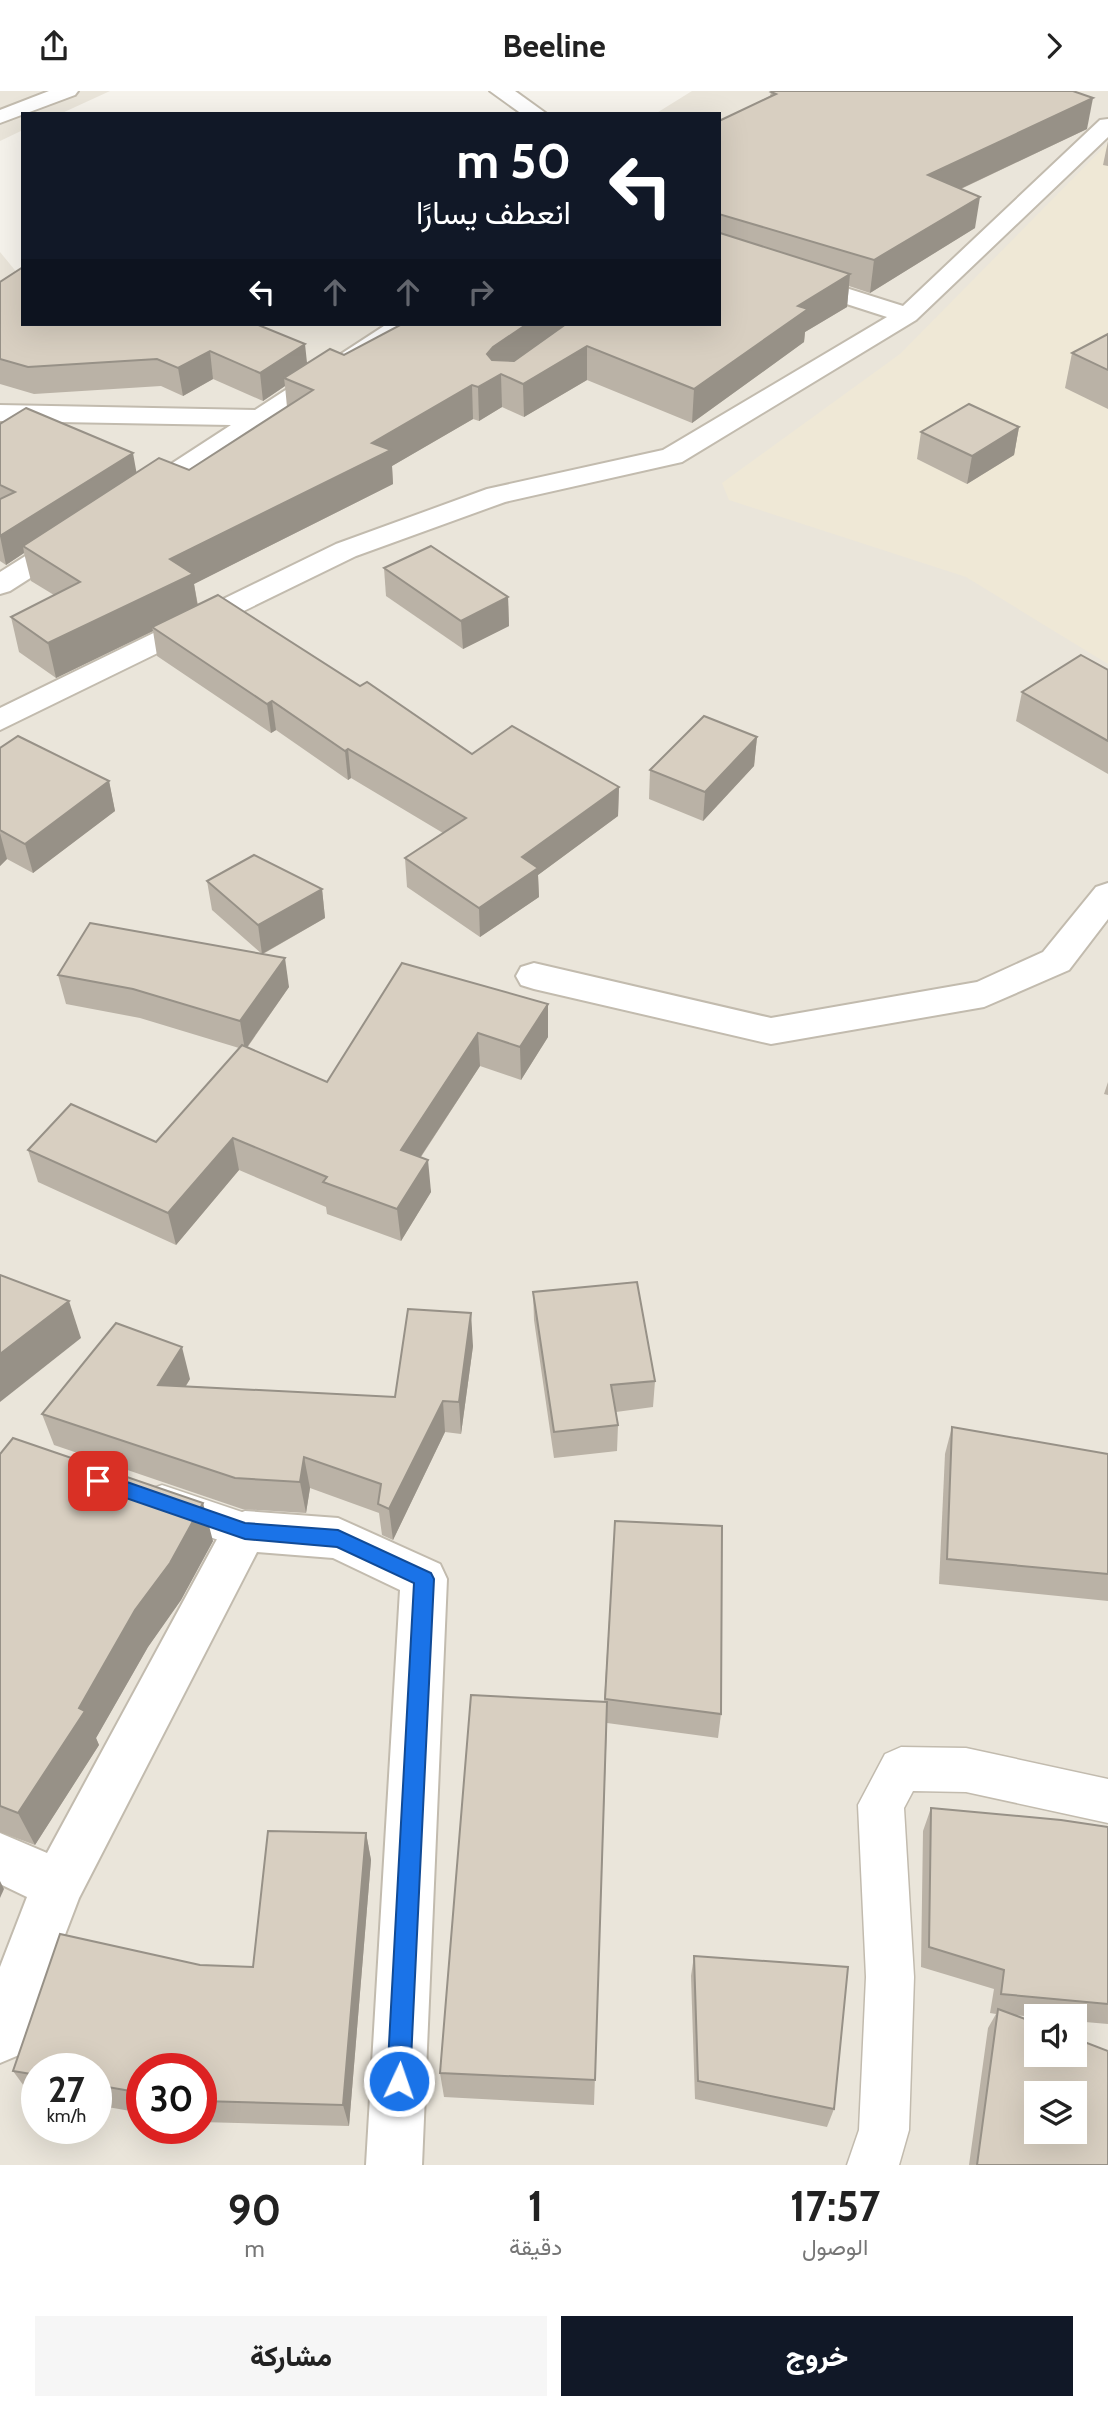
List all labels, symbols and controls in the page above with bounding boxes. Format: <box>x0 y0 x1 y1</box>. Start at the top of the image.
text: Beeline <box>502 26 606 65</box>
icon: share <box>35 27 73 65</box>
icon: forward <box>1035 27 1073 65</box>
text: 50 m <box>456 131 571 190</box>
icon: left <box>595 140 686 231</box>
text: انعطف يسارًا <box>416 193 571 232</box>
icon: left <box>243 273 281 311</box>
icon: ahead <box>316 273 354 311</box>
icon: ahead <box>389 273 427 311</box>
icon: right <box>462 273 500 311</box>
pin <box>68 1451 128 1511</box>
icon: arrive <box>79 1462 117 1500</box>
map controls <box>1024 2004 1087 2144</box>
button: sound <box>1024 2004 1087 2067</box>
position arrow <box>362 2044 436 2118</box>
speed limit sign: 30 <box>126 2053 217 2144</box>
text: 27 <box>48 2068 85 2111</box>
button: layers <box>1024 2081 1087 2144</box>
text: km/h <box>47 2105 86 2127</box>
text: 1 <box>528 2180 543 2232</box>
text: 17:57 <box>790 2180 880 2232</box>
text: 90 <box>228 2184 281 2236</box>
text: دقيقة <box>509 2233 562 2261</box>
text: الوصول <box>802 2233 868 2261</box>
text: m <box>244 2235 265 2263</box>
button: مشاركة <box>35 2316 547 2396</box>
button: خروج <box>561 2316 1073 2396</box>

